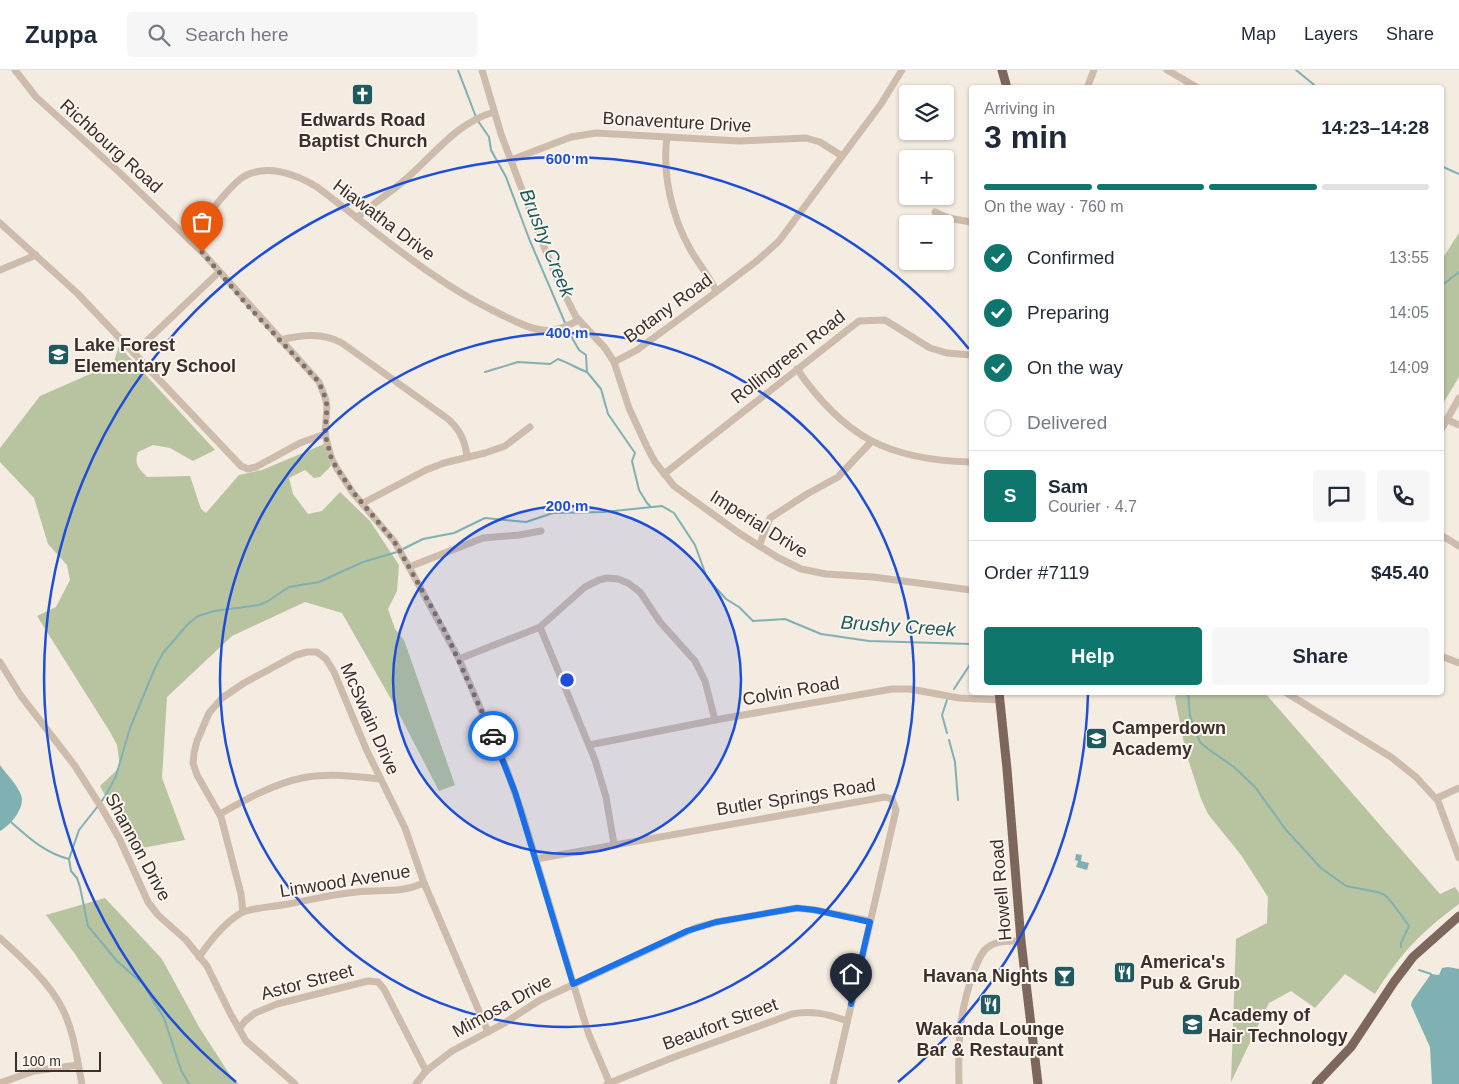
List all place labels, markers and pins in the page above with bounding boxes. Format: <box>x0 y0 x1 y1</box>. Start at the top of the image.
church icon: Edwards Road Baptist Church <box>351 83 375 107</box>
place label: Edwards Road Baptist Church <box>298 110 428 151</box>
pin <box>181 201 223 252</box>
place label: Lake Forest Elementary School <box>74 335 236 376</box>
school or university icon: Lake Forest Elementary School <box>46 343 70 367</box>
centre of rings <box>558 671 576 689</box>
place label: Camperdown Academy <box>1112 718 1226 759</box>
school or university icon: Camperdown Academy <box>1084 726 1108 750</box>
place label: America's Pub & Grub <box>1140 952 1240 993</box>
pin <box>830 953 872 1004</box>
restaurant icon: America's Pub & Grub <box>1112 960 1136 984</box>
bar icon: Havana Nights <box>1052 964 1076 988</box>
place label: Havana Nights <box>923 966 1048 986</box>
restaurant icon: Wakanda Lounge Bar & Restaurant <box>978 992 1002 1016</box>
place label: Academy of Hair Technology <box>1208 1005 1348 1046</box>
school or university icon: Academy of Hair Technology <box>1180 1013 1204 1037</box>
place label: Wakanda Lounge Bar & Restaurant <box>916 1019 1064 1060</box>

